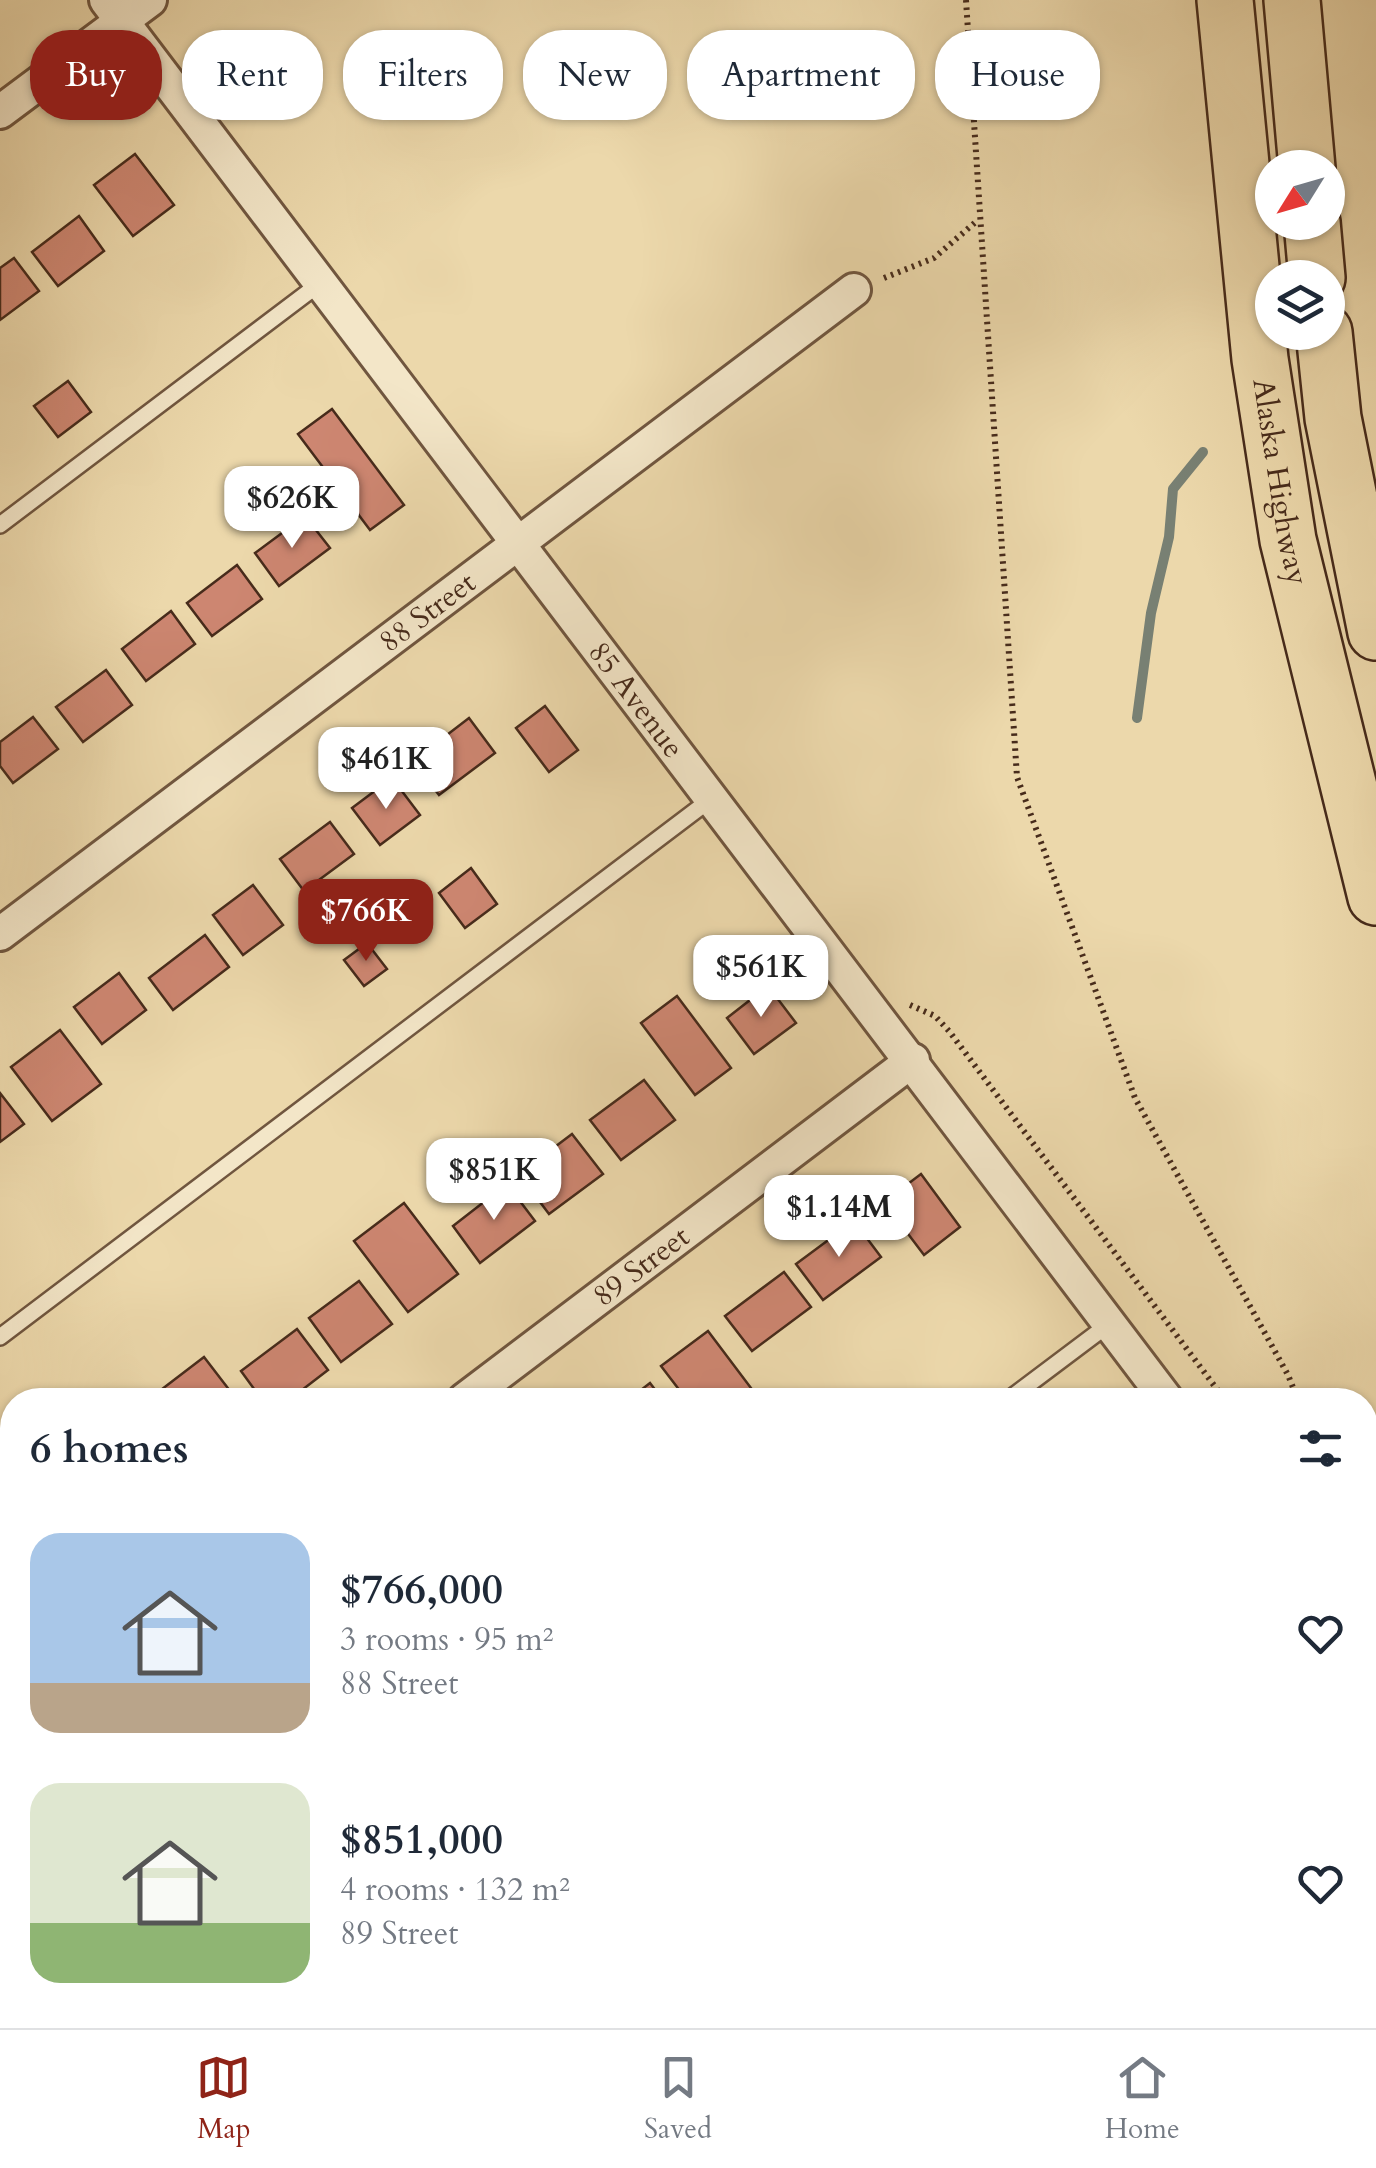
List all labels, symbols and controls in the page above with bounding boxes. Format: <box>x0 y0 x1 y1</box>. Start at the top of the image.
chip: Buy <box>30 30 162 120</box>
chip: Rent <box>182 30 323 120</box>
chip: Filters <box>343 30 503 120</box>
chip: New <box>523 30 667 120</box>
chip: Apartment <box>687 30 915 120</box>
chip: House <box>935 30 1100 120</box>
north arrow <box>1255 150 1345 240</box>
map controls <box>1255 150 1345 350</box>
button: layers <box>1255 260 1345 350</box>
street label: Alaska Highway <box>1242 376 1318 589</box>
pin: $626K <box>222 466 362 551</box>
text: $626K <box>246 476 338 520</box>
street label: 88 Street <box>371 562 485 662</box>
street label: 85 Avenue <box>578 633 693 767</box>
pin: $461K <box>316 727 456 812</box>
text: $461K <box>340 737 432 781</box>
pin: $766K <box>296 879 436 964</box>
text: $766K <box>320 889 412 933</box>
pin: $561K <box>691 935 831 1020</box>
text: $561K <box>715 945 807 989</box>
pin: $851K <box>424 1138 564 1223</box>
text: $851K <box>448 1148 540 1192</box>
pin: $1.14M <box>758 1175 920 1260</box>
text: $1.14M <box>786 1185 892 1229</box>
street label: 89 Street <box>585 1216 698 1316</box>
text: 6 homes <box>30 1420 188 1477</box>
icon: filters <box>1293 1421 1348 1476</box>
text: $766,000 <box>340 1561 503 1618</box>
icon: home <box>110 1573 230 1693</box>
icon: heart <box>1293 1606 1348 1661</box>
text: 3 rooms · 95 m² <box>340 1618 553 1662</box>
text: 88 Street <box>340 1662 458 1706</box>
text: $851,000 <box>340 1811 503 1868</box>
icon: home <box>110 1823 230 1943</box>
icon: heart <box>1293 1856 1348 1911</box>
text: 4 rooms · 132 m² <box>340 1868 570 1912</box>
text: 89 Street <box>340 1912 458 1956</box>
tab: Map <box>196 2050 251 2148</box>
tab: Saved <box>644 2050 712 2148</box>
tab: Home <box>1105 2050 1180 2148</box>

